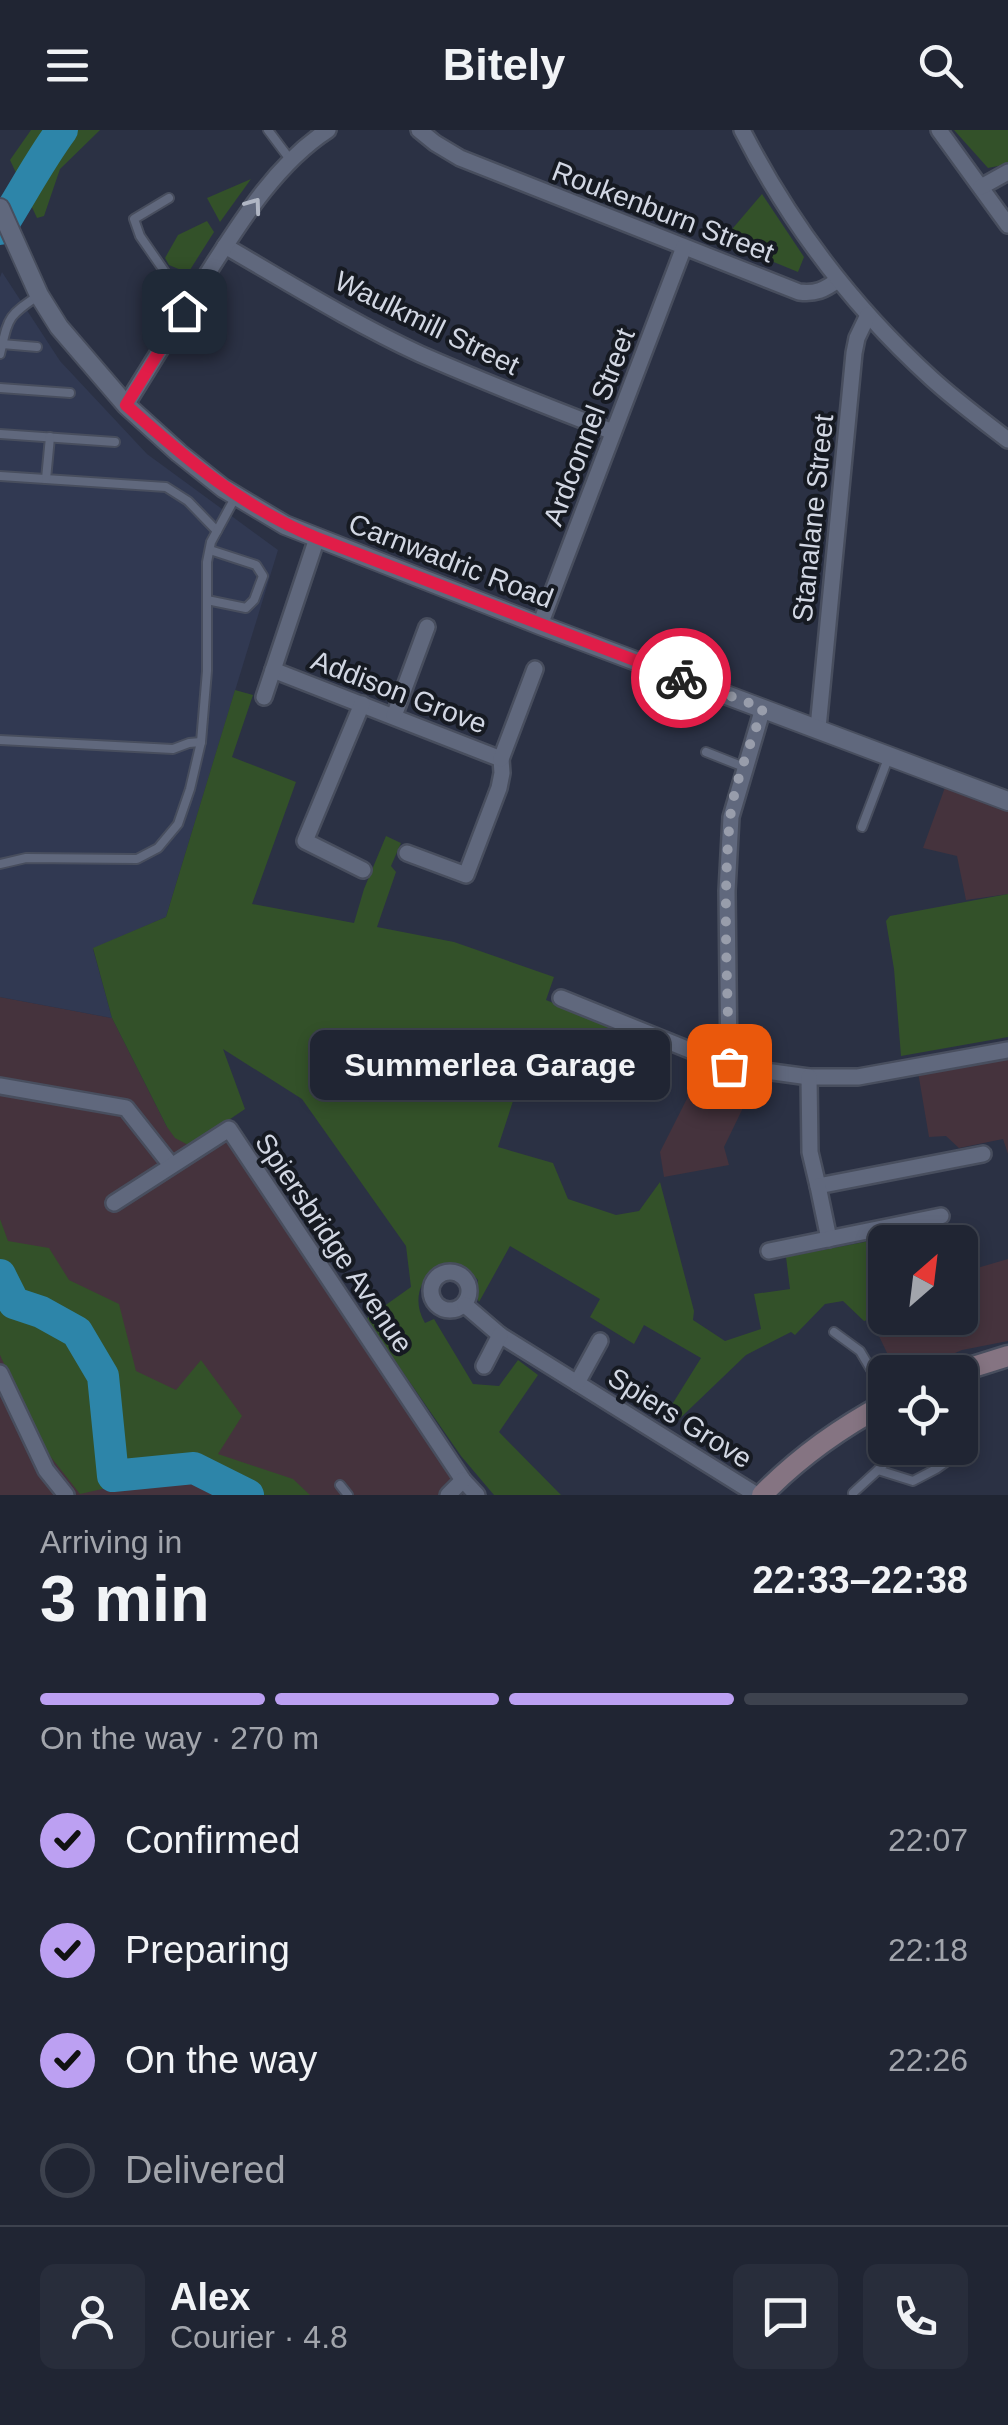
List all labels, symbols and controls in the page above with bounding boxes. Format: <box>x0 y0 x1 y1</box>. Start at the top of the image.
icon: menu <box>40 38 95 93</box>
icon: search <box>913 38 968 93</box>
text: Bitely <box>443 39 565 90</box>
street label: Roukenburn Street <box>548 155 778 269</box>
one-way arrow <box>242 198 261 217</box>
street label: Waulkmill Street <box>330 265 524 381</box>
pin <box>142 269 227 354</box>
icon: home <box>157 284 212 339</box>
street label: Ardconnel Street <box>537 324 641 530</box>
street label: Stanalane Street <box>787 412 839 623</box>
street label: Carnwadric Road <box>344 508 558 614</box>
courier <box>631 628 731 728</box>
street label: Addison Grove <box>307 644 491 740</box>
icon: bike <box>654 651 709 706</box>
pin <box>687 1024 772 1109</box>
callout: Summerlea Garage <box>309 1031 669 1101</box>
icon: bag <box>702 1039 757 1094</box>
text: Summerlea Garage <box>344 1047 636 1083</box>
street label: Spiersbridge Avenue <box>249 1127 419 1359</box>
north arrow <box>868 1225 978 1335</box>
map controls <box>868 1225 978 1465</box>
button: locate <box>868 1355 978 1465</box>
street label: Spiers Grove <box>602 1362 758 1474</box>
text: Arriving in <box>40 1524 182 1560</box>
text: 22:33–22:38 <box>752 1559 968 1601</box>
text: 3 min <box>40 1562 210 1635</box>
text: On the way · 270 m <box>40 1720 319 1756</box>
icon: check <box>40 1813 95 1868</box>
text: Confirmed <box>125 1819 300 1861</box>
text: 22:07 <box>888 1822 968 1858</box>
icon: check <box>40 1923 95 1978</box>
text: Preparing <box>125 1929 290 1971</box>
text: 22:18 <box>888 1932 968 1968</box>
icon: check <box>40 2033 95 2088</box>
text: On the way <box>125 2039 317 2081</box>
text: 22:26 <box>888 2042 968 2078</box>
text: Delivered <box>125 2149 286 2191</box>
button: person <box>40 2264 145 2369</box>
button: chat <box>733 2264 838 2369</box>
button: phone <box>863 2264 968 2369</box>
text: Alex <box>170 2276 250 2318</box>
text: Courier · 4.8 <box>170 2319 348 2355</box>

